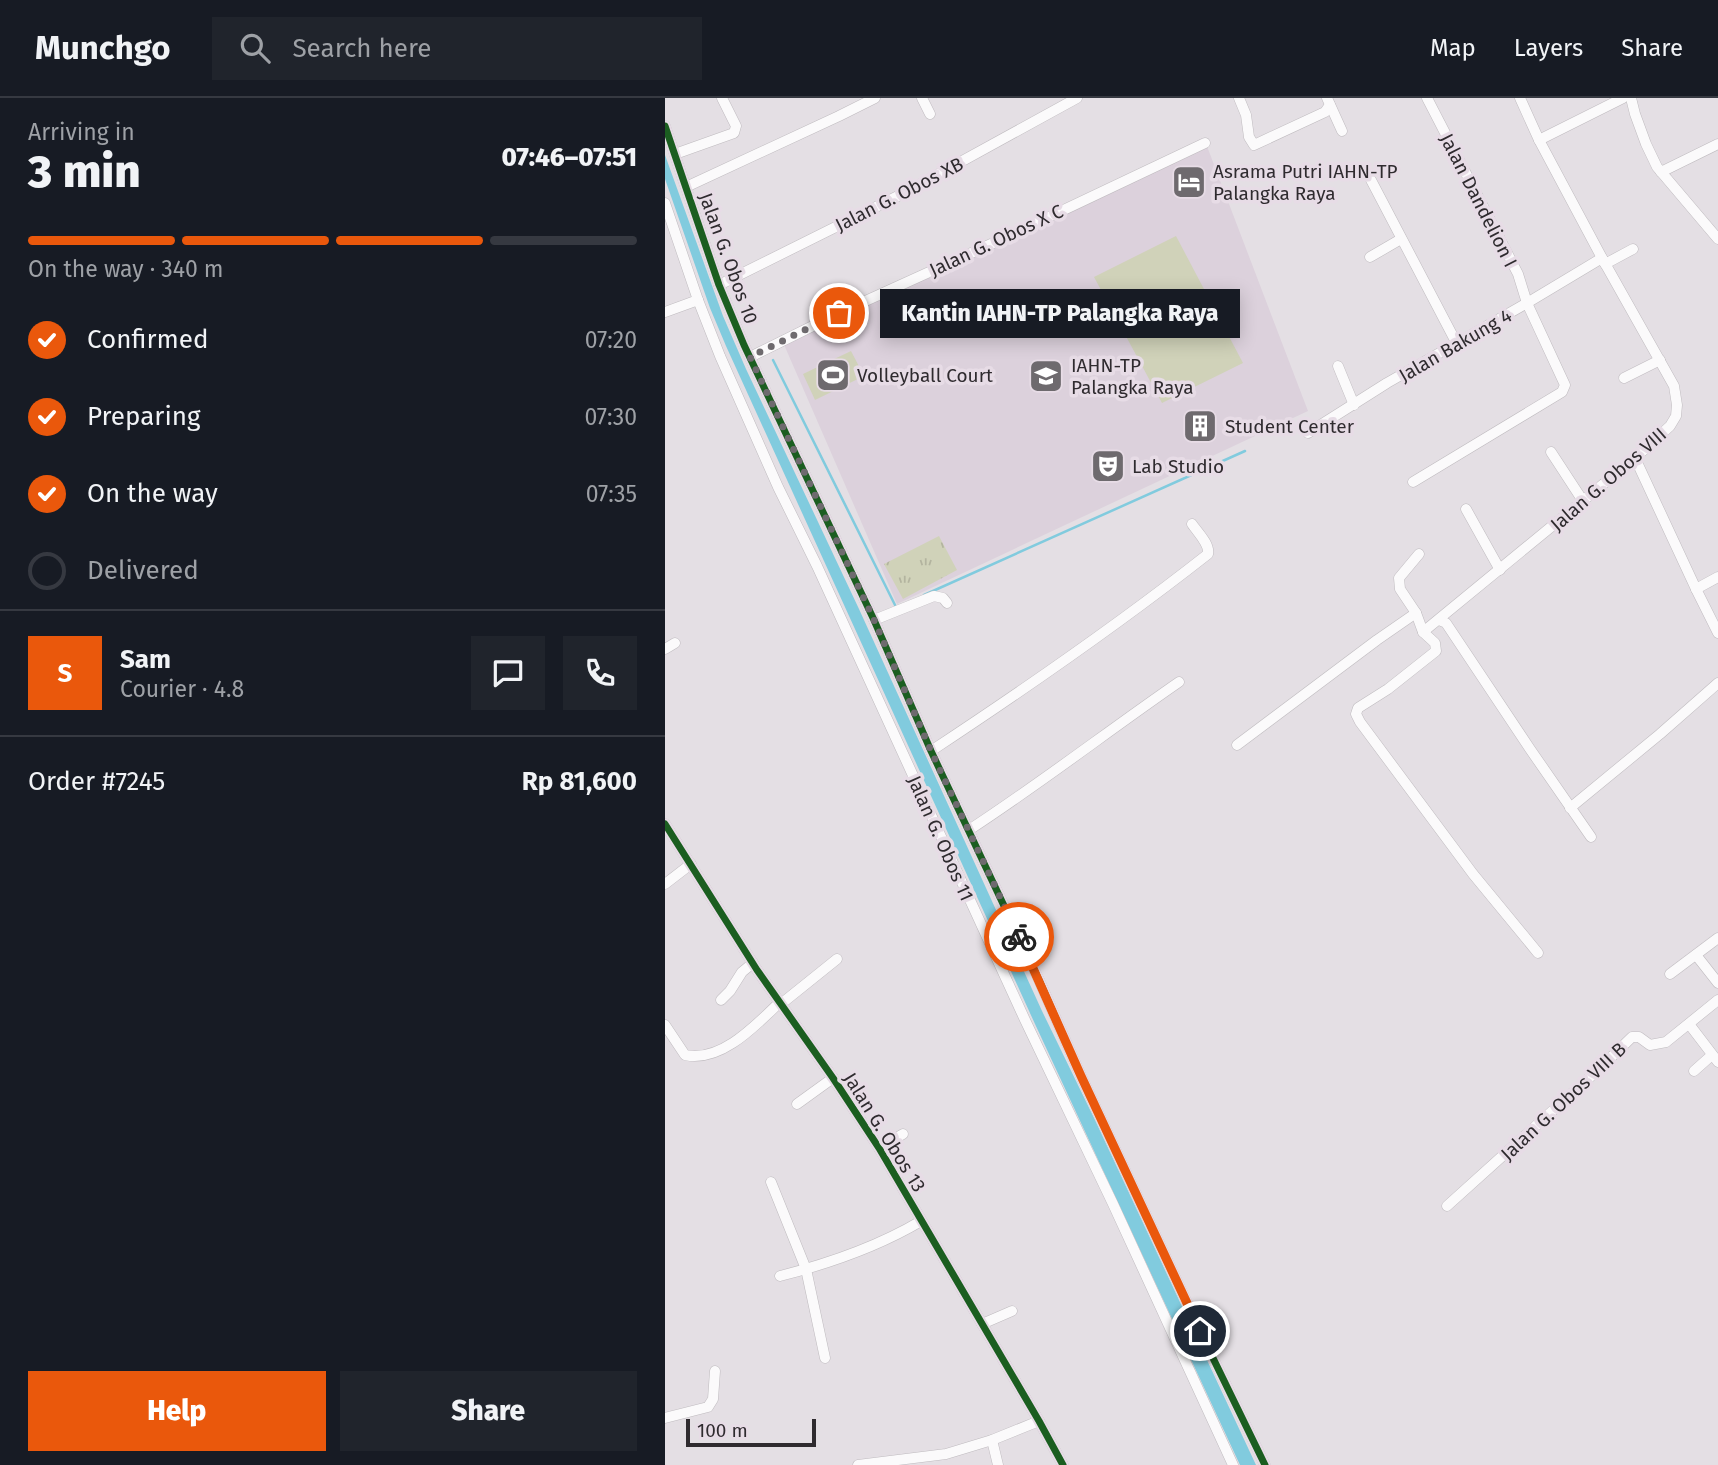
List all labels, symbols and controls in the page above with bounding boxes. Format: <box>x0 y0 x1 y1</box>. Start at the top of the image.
search box <box>212 17 702 80</box>
text: Munchgo <box>35 28 170 68</box>
icon: search <box>236 29 274 67</box>
text: Search here <box>292 33 431 64</box>
text: Map <box>1430 34 1476 62</box>
text: Layers <box>1514 34 1583 62</box>
text: Share <box>1621 34 1683 62</box>
text: Arriving in <box>28 118 135 146</box>
street label: Jalan Dandelion I <box>1435 130 1522 271</box>
text: 07:46–07:51 <box>502 142 637 173</box>
text: 3 min <box>28 144 141 199</box>
street label: Jalan G. Obos XB <box>831 152 967 237</box>
place label: Asrama Putri IAHN-TP Palangka Raya <box>1213 160 1398 205</box>
hotel icon: Asrama Putri IAHN-TP Palangka Raya <box>1170 163 1208 201</box>
street label: Jalan G. Obos 10 <box>694 190 763 327</box>
street label: Jalan G. Obos X C <box>926 199 1067 281</box>
text: On the way · 340 m <box>28 255 224 283</box>
pin <box>809 283 869 343</box>
callout: Kantin IAHN-TP Palangka Raya <box>881 288 1241 338</box>
icon: bag <box>820 294 858 332</box>
text: Kantin IAHN-TP Palangka Raya <box>901 299 1219 327</box>
street label: Jalan Bakung 4 <box>1395 304 1516 387</box>
icon: check <box>28 321 66 359</box>
text: Confirmed <box>87 324 208 355</box>
text: 07:20 <box>585 326 637 354</box>
place label: IAHN-TP Palangka Raya <box>1071 354 1194 399</box>
sports icon: Volleyball Court <box>814 356 852 394</box>
school or university icon: IAHN-TP Palangka Raya <box>1027 357 1065 395</box>
place label: Volleyball Court <box>857 364 993 387</box>
icon: check <box>28 398 66 436</box>
text: Preparing <box>87 401 200 432</box>
text: 07:30 <box>584 403 637 431</box>
building icon: Student Center <box>1181 407 1219 445</box>
place label: Student Center <box>1225 415 1355 438</box>
street label: Jalan G. Obos VIII <box>1546 423 1671 536</box>
theatre icon: Lab Studio <box>1089 447 1127 485</box>
place label: Lab Studio <box>1132 455 1224 478</box>
icon: check <box>28 475 66 513</box>
text: On the way <box>87 478 218 509</box>
text: 07:35 <box>586 480 637 508</box>
text: Delivered <box>87 555 199 586</box>
button: chat <box>471 636 545 710</box>
button: phone <box>563 636 637 710</box>
text: Sam <box>120 644 171 675</box>
text: S <box>58 658 72 689</box>
text: Courier · 4.8 <box>120 675 244 703</box>
text: Order #7245 <box>28 766 165 797</box>
text: Rp 81,600 <box>522 766 637 797</box>
street label: Jalan G. Obos 11 <box>903 772 979 905</box>
courier <box>984 902 1054 972</box>
icon: bike <box>1000 918 1038 956</box>
street label: Jalan G. Obos VIII B <box>1496 1037 1631 1165</box>
street label: Jalan G. Obos 13 <box>839 1068 931 1196</box>
pin <box>1170 1301 1230 1361</box>
icon: home <box>1181 1312 1219 1350</box>
button: Help <box>28 1371 326 1451</box>
button: Share <box>340 1371 637 1451</box>
scale bar <box>686 1416 815 1448</box>
text: 100 m <box>697 1419 748 1442</box>

